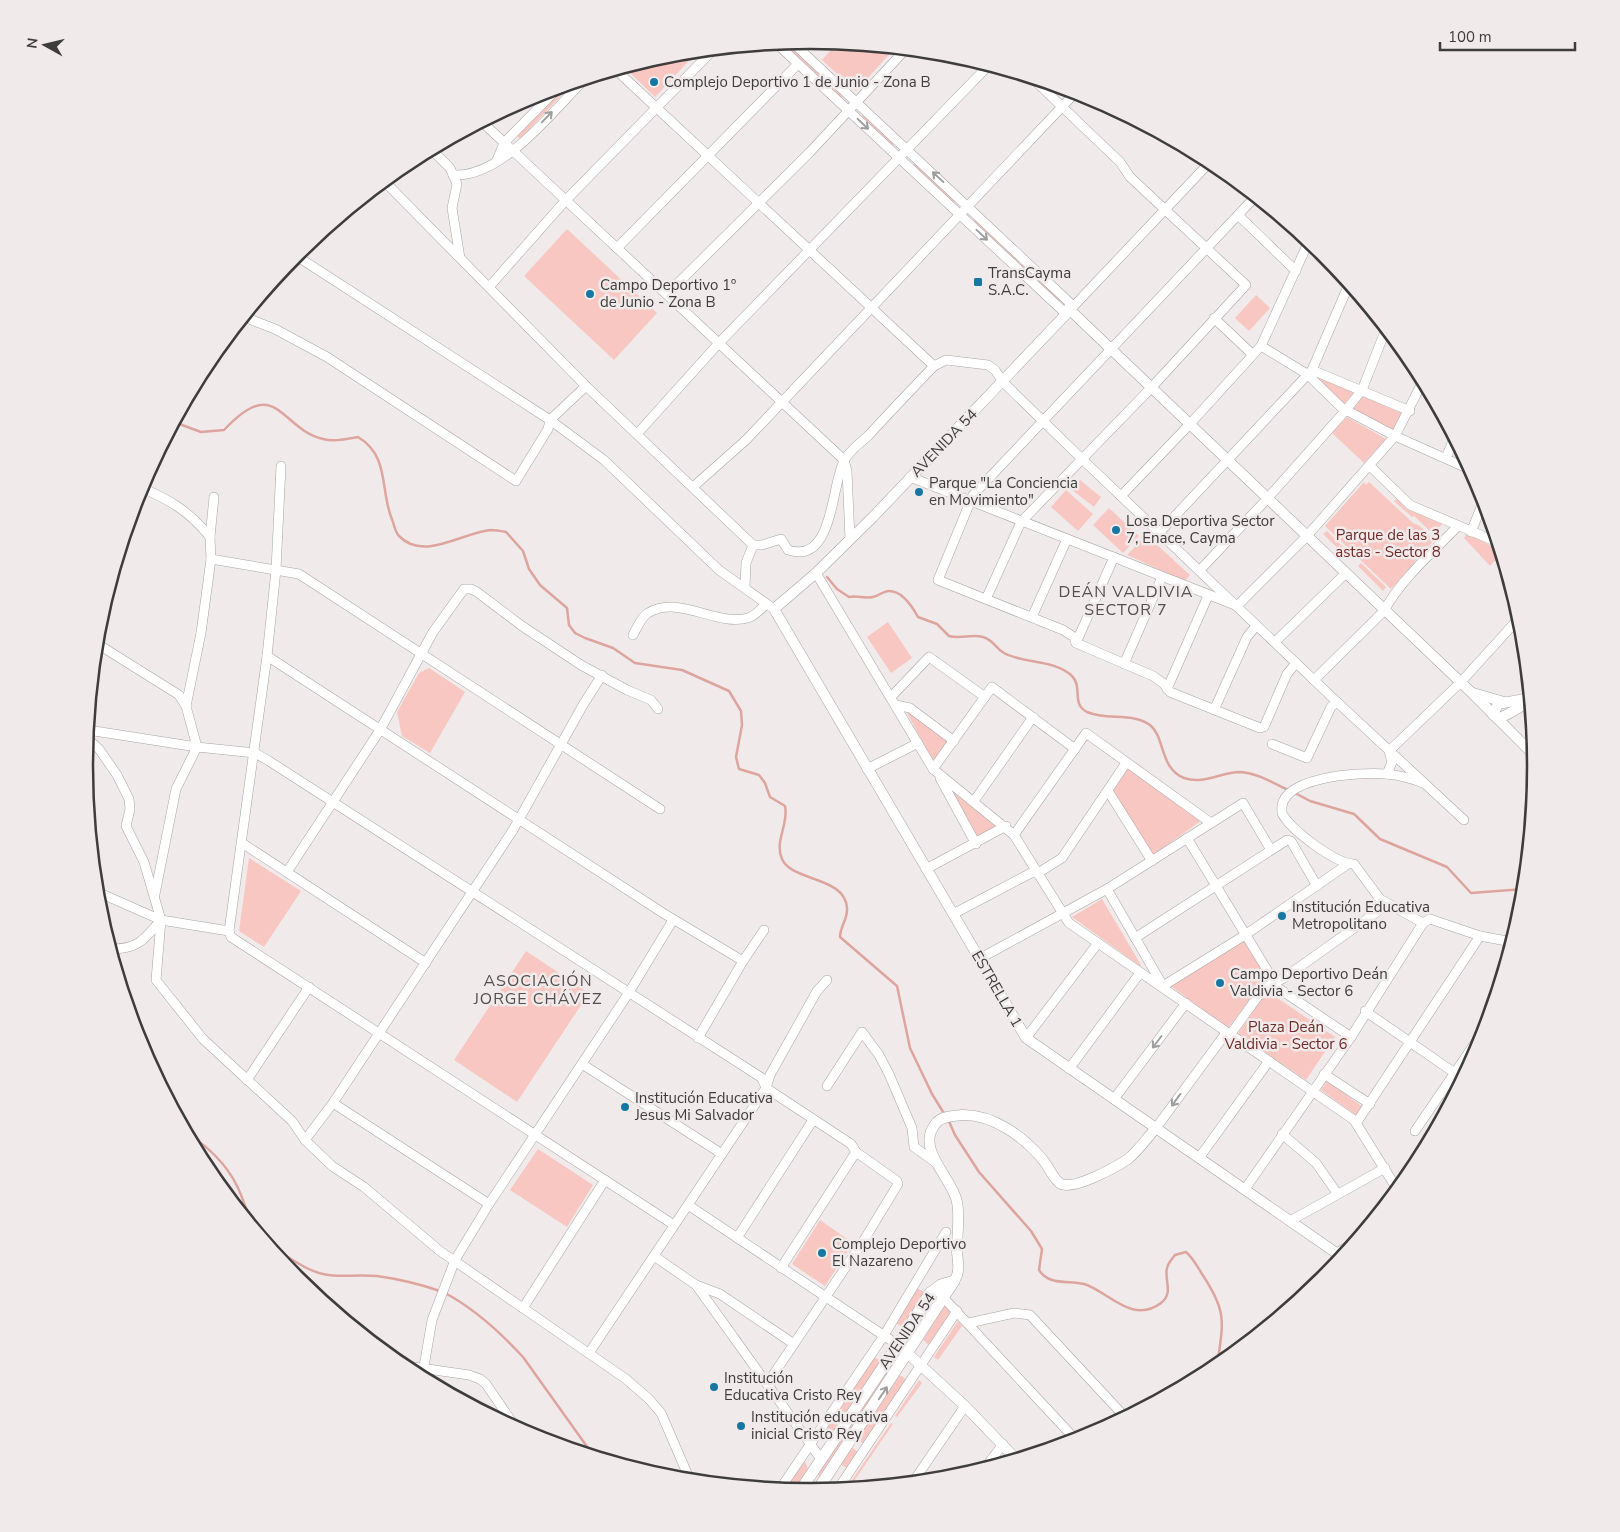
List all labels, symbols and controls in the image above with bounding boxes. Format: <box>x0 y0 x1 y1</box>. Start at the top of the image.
north arrow <box>20 20 70 70</box>
scale bar <box>1440 20 1575 52</box>
text: 100 m <box>1448 27 1492 47</box>
text: N <box>22 37 43 50</box>
place label: Complejo Deportivo 1 de Junio - Zona B <box>664 72 931 92</box>
marker: Complejo Deportivo 1 de Junio - Zona B <box>648 76 660 88</box>
one-way arrow <box>541 111 554 123</box>
one-way arrow <box>857 118 869 130</box>
one-way arrow <box>931 171 944 183</box>
one-way arrow <box>976 229 988 241</box>
place label: TransCayma S.A.C. <box>988 263 1071 300</box>
place label: Campo Deportivo 1º de Junio - Zona B <box>600 275 736 312</box>
marker: TransCayma S.A.C. <box>972 276 984 288</box>
marker: Campo Deportivo 1º de Junio - Zona B <box>584 288 596 300</box>
street label: AVENIDA 54 <box>906 404 982 482</box>
place label: Parque "La Conciencia en Movimiento" <box>929 473 1078 510</box>
marker: Parque "La Conciencia en Movimiento" <box>913 486 925 498</box>
place label: Losa Deportiva Sector 7, Enace, Cayma <box>1126 511 1275 548</box>
marker: Losa Deportiva Sector 7, Enace, Cayma <box>1110 524 1122 536</box>
park label: Parque de las 3 astas - Sector 8 <box>1335 525 1441 562</box>
district label: DEÁN VALDIVIA SECTOR 7 <box>1059 581 1193 621</box>
place label: Institución Educativa Metropolitano <box>1292 897 1430 934</box>
marker: Institución Educativa Metropolitano <box>1276 910 1288 922</box>
street label: ESTRELLA 1 <box>967 947 1027 1031</box>
place label: Campo Deportivo Deán Valdivia - Sector 6 <box>1229 964 1388 1001</box>
district label: ASOCIACIÓN JORGE CHÁVEZ <box>473 970 602 1010</box>
marker: Campo Deportivo Deán Valdivia - Sector 6 <box>1214 977 1226 989</box>
park label: Plaza Deán Valdivia - Sector 6 <box>1223 1017 1348 1054</box>
one-way arrow <box>1152 1035 1162 1049</box>
place label: Institución Educativa Jesus Mi Salvador <box>634 1088 773 1125</box>
one-way arrow <box>1171 1093 1182 1106</box>
marker: Institución Educativa Jesus Mi Salvador <box>619 1101 631 1113</box>
place label: Complejo Deportivo El Nazareno <box>832 1234 966 1271</box>
marker: Complejo Deportivo El Nazareno <box>816 1247 828 1259</box>
street label: AVENIDA 54 <box>874 1289 940 1373</box>
place label: Institución Educativa Cristo Rey <box>724 1368 862 1405</box>
marker: Institución Educativa Cristo Rey <box>708 1381 720 1393</box>
one-way arrow <box>878 1386 888 1400</box>
place label: Institución educativa inicial Cristo Rey <box>751 1407 888 1444</box>
marker: Institución educativa inicial Cristo Rey <box>735 1420 747 1432</box>

